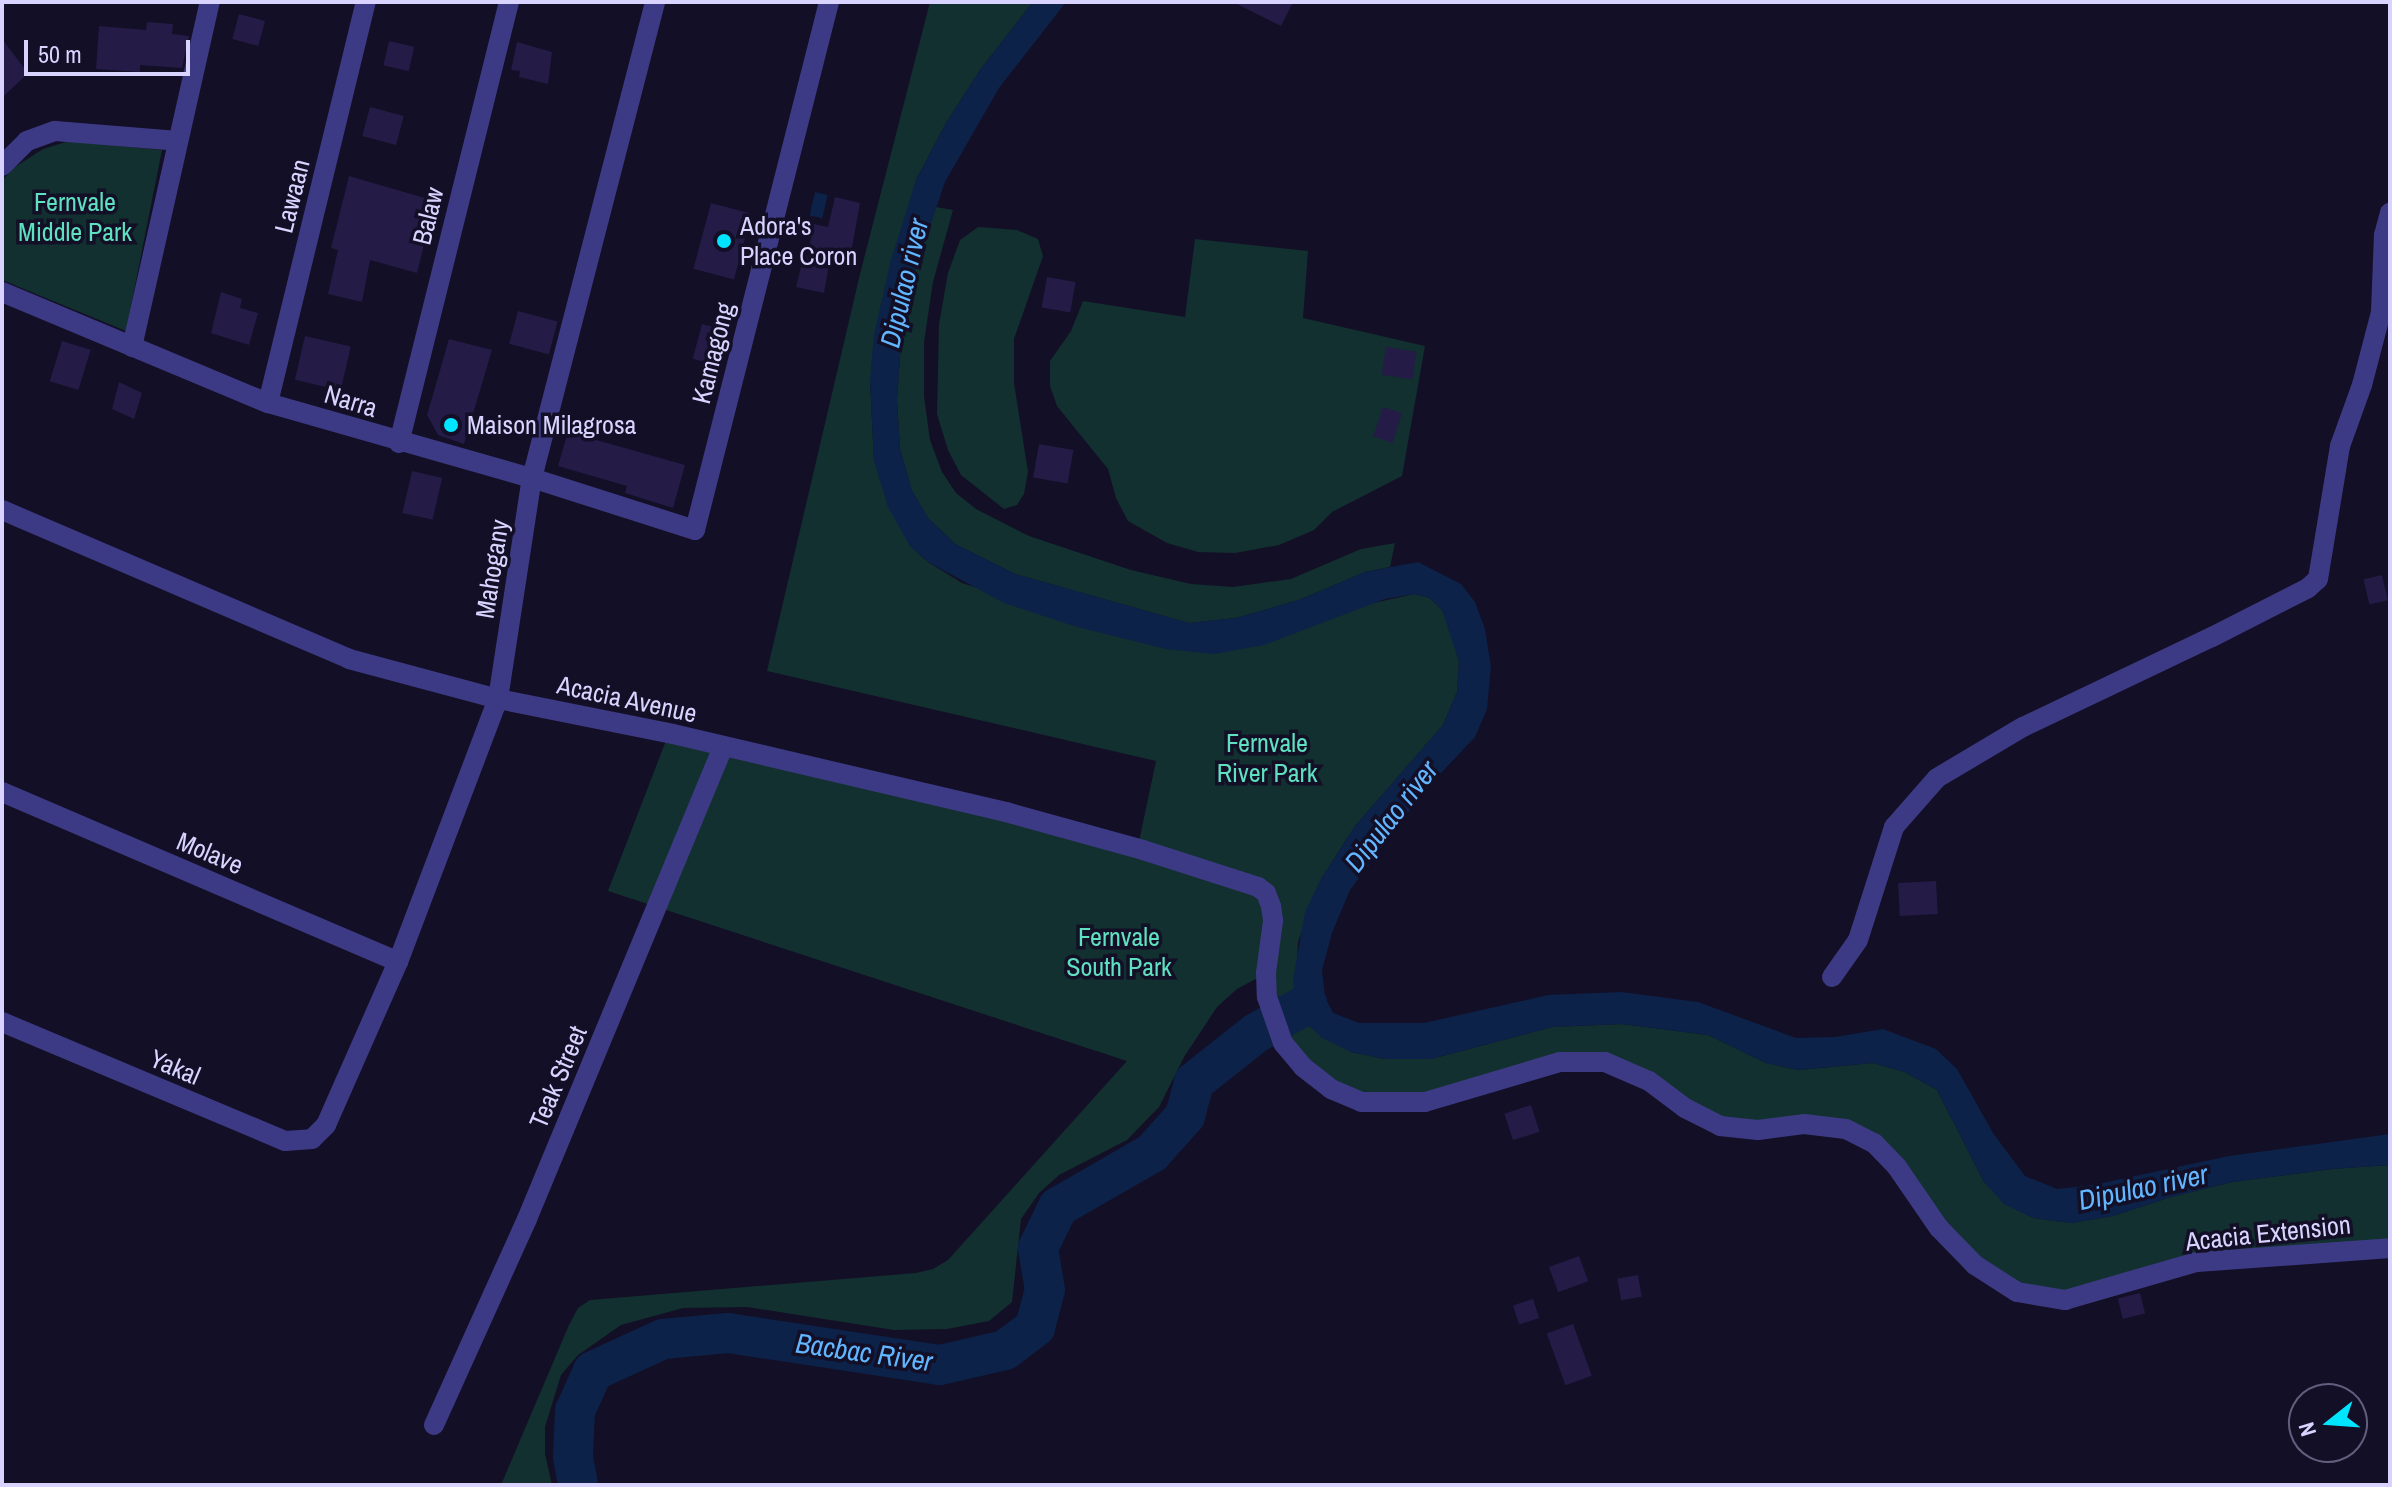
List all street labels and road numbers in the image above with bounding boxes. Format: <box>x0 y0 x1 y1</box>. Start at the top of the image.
street label: Lawaan <box>268 156 316 236</box>
street label: Balaw <box>406 184 450 248</box>
street label: Kamagong <box>685 299 741 407</box>
street label: Narra <box>321 378 381 424</box>
street label: Mahogany <box>469 517 515 621</box>
street label: Acacia Avenue <box>554 669 700 729</box>
street label: Molave <box>172 825 248 881</box>
street label: Teak Street <box>523 1021 593 1133</box>
street label: Yakal <box>145 1043 205 1091</box>
street label: Acacia Extension <box>2184 1209 2352 1257</box>

